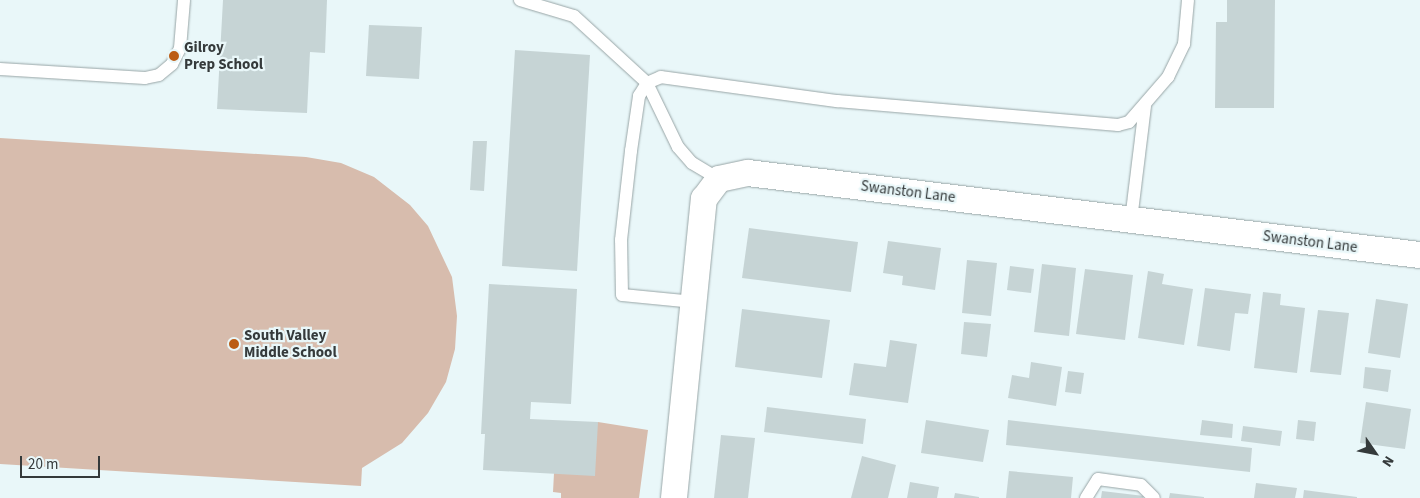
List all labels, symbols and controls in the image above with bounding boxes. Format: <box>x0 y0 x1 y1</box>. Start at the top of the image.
place label: Gilroy Prep School <box>184 38 263 73</box>
marker: Gilroy Prep School <box>168 50 180 62</box>
street label: Swanston Lane <box>860 177 956 207</box>
street label: Swanston Lane <box>1262 227 1358 257</box>
place label: South Valley Middle School <box>244 326 337 361</box>
marker: South Valley Middle School <box>228 338 240 350</box>
north arrow <box>1350 428 1400 478</box>
scale bar <box>22 446 102 478</box>
text: N <box>1377 452 1399 471</box>
text: 20 m <box>28 454 58 475</box>

